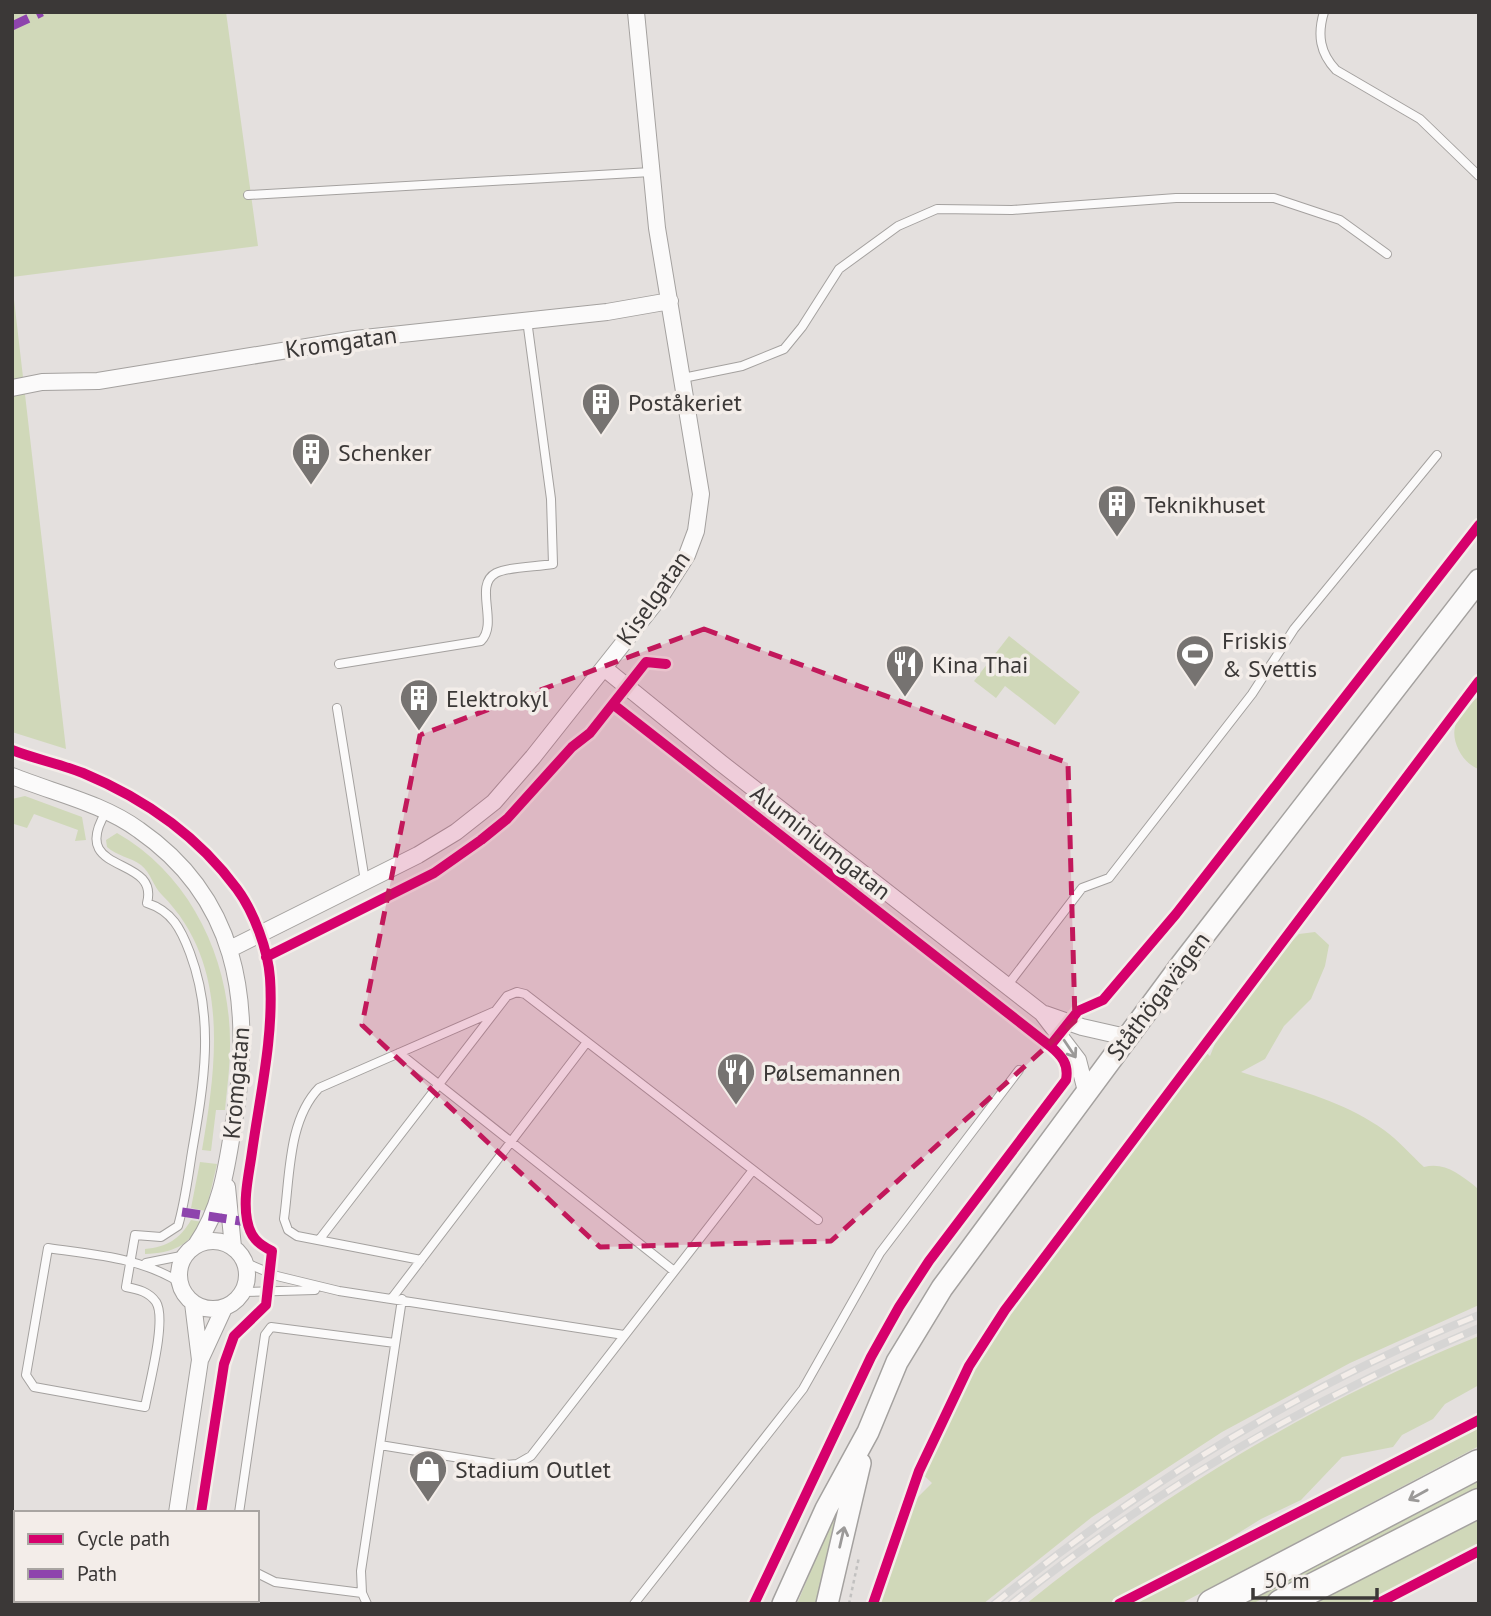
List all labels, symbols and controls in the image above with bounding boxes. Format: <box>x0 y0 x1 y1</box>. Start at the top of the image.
street label: Kromgatan <box>283 319 399 365</box>
building icon: Poståkeriet <box>580 381 622 436</box>
place label: Poståkeriet <box>628 387 742 418</box>
building icon: Schenker <box>290 431 332 486</box>
place label: Schenker <box>338 437 432 468</box>
building icon: Teknikhuset <box>1096 483 1138 538</box>
place label: Teknikhuset <box>1144 489 1266 520</box>
street label: Kiselgatan <box>609 545 697 651</box>
place label: Friskis & Svettis <box>1222 625 1317 684</box>
sports icon: Friskis & Svettis <box>1174 633 1216 688</box>
restaurant icon: Kina Thai <box>884 643 926 698</box>
place label: Kina Thai <box>932 649 1029 680</box>
building icon: Elektrokyl <box>398 677 440 732</box>
place label: Elektrokyl <box>446 683 548 714</box>
street label: Aluminiumgatan <box>745 777 897 907</box>
street label: Ståthögavägen <box>1099 925 1217 1067</box>
street label: Kromgatan <box>216 1026 256 1140</box>
one-way arrow <box>1063 1039 1077 1058</box>
restaurant icon: Pølsemannen <box>715 1051 757 1106</box>
place label: Pølsemannen <box>763 1057 901 1088</box>
shop icon: Stadium Outlet <box>407 1448 449 1503</box>
place label: Stadium Outlet <box>455 1454 611 1485</box>
one-way arrow <box>1408 1489 1429 1502</box>
legend <box>14 1511 259 1602</box>
text: Cycle path <box>77 1525 170 1552</box>
one-way arrow <box>836 1526 849 1549</box>
scale bar <box>1253 1556 1377 1600</box>
text: Path <box>77 1560 117 1587</box>
text: 50 m <box>1264 1567 1310 1594</box>

